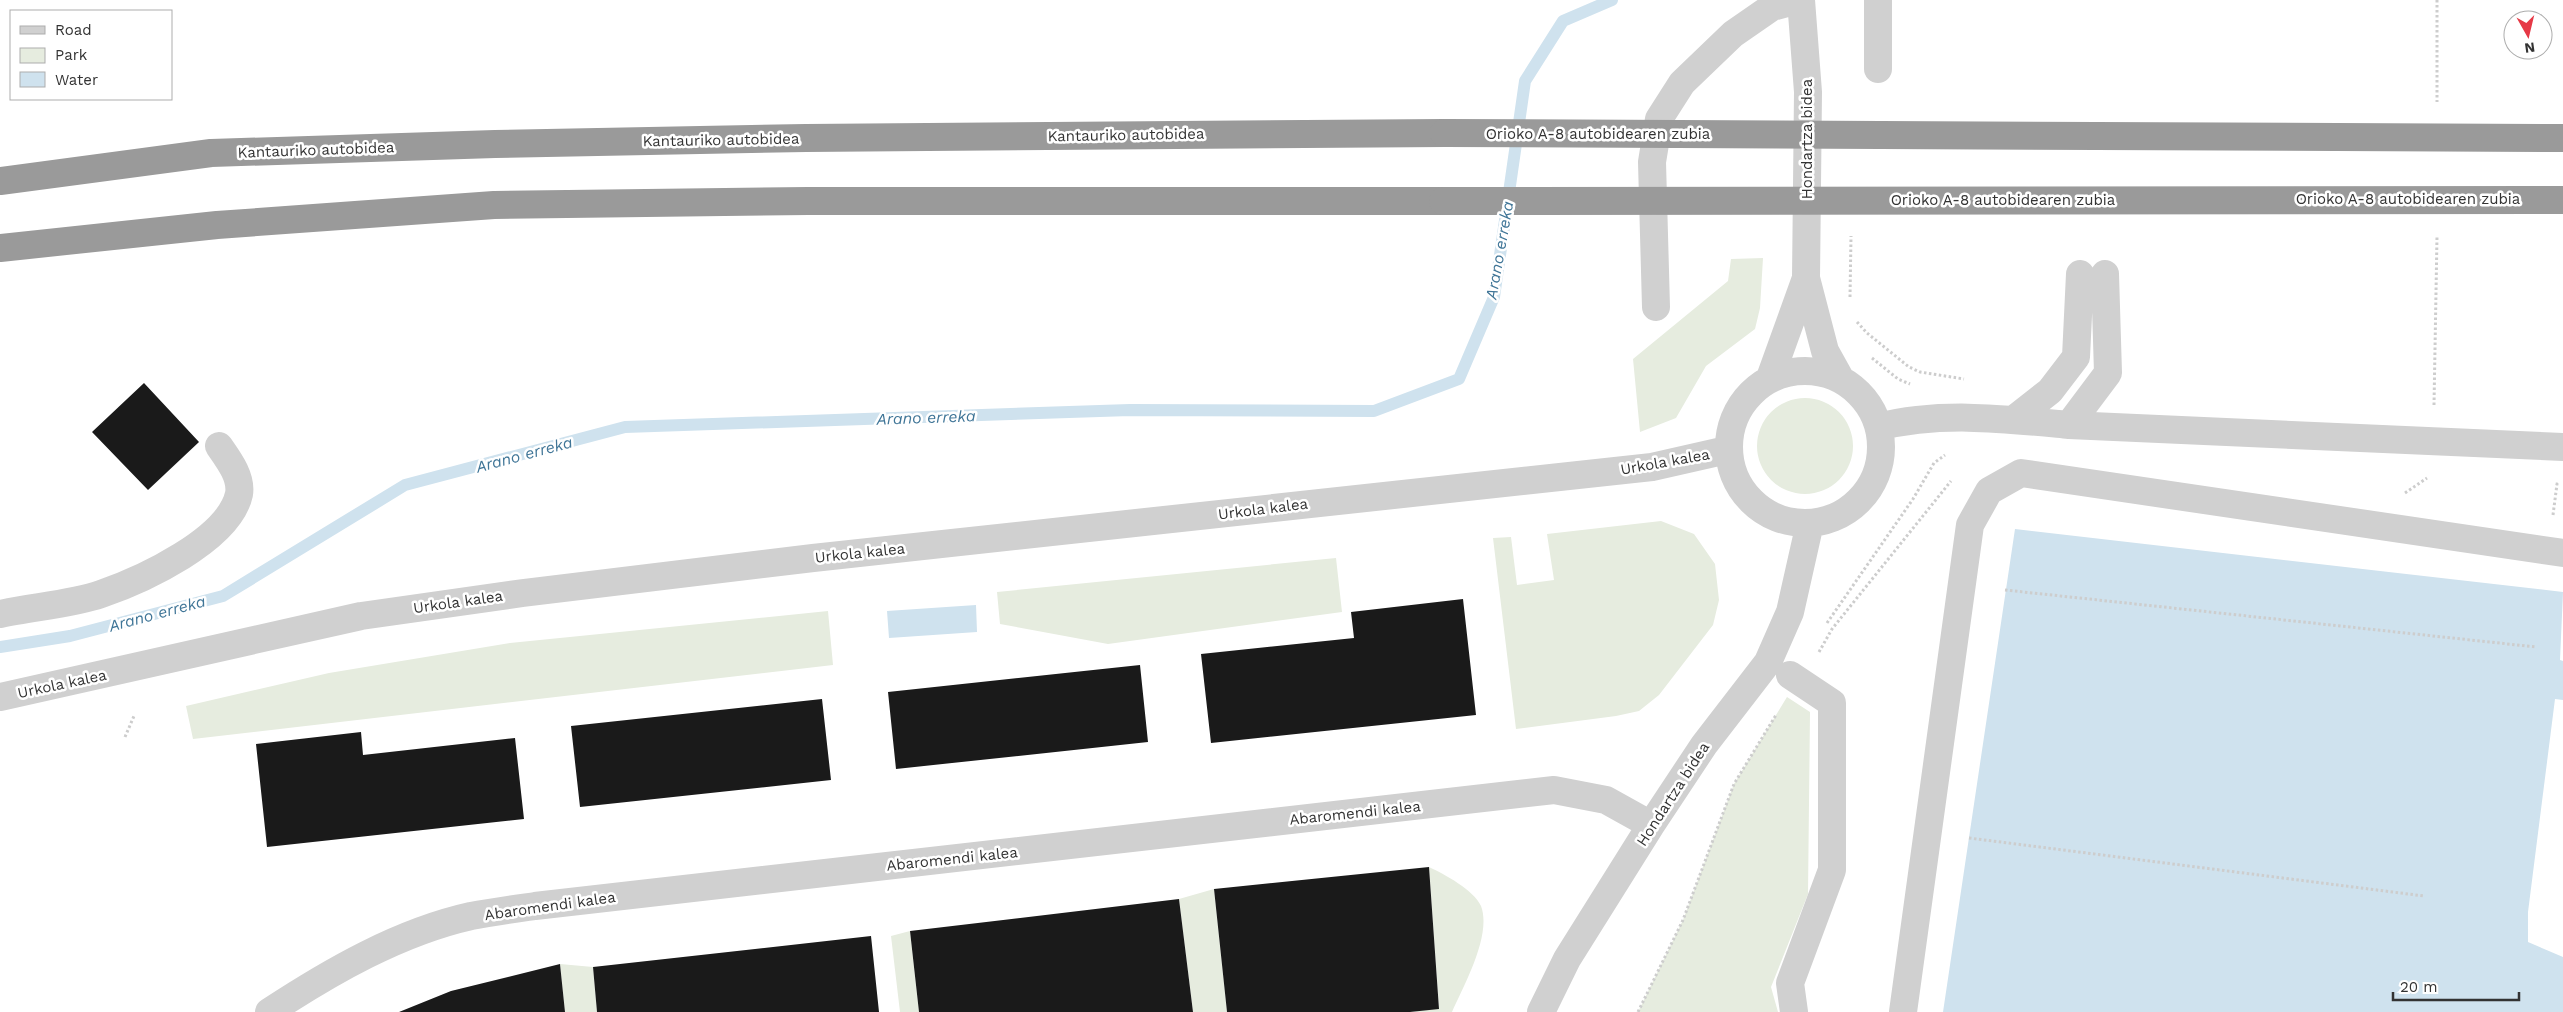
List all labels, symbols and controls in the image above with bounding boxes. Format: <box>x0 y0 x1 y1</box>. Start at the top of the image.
legend <box>10 10 172 100</box>
north arrow <box>2503 10 2553 60</box>
text: Road <box>55 21 92 39</box>
text: N <box>2524 39 2536 57</box>
text: Park <box>55 46 88 64</box>
text: Water <box>55 71 98 89</box>
street label: Hondartza bidea <box>1798 78 1816 199</box>
street label: Kantauriko autobidea <box>1047 125 1205 145</box>
street label: Orioko A-8 autobidearen zubia <box>1486 125 1711 143</box>
street label: Kantauriko autobidea <box>642 130 800 150</box>
street label: Kantauriko autobidea <box>237 138 395 162</box>
street label: Orioko A-8 autobidearen zubia <box>2296 190 2521 208</box>
street label: Orioko A-8 autobidearen zubia <box>1891 191 2116 209</box>
water label: Arano erreka <box>1481 199 1517 302</box>
water label: Arano erreka <box>875 406 976 429</box>
water label: Arano erreka <box>473 432 575 477</box>
street label: Urkola kalea <box>1619 445 1712 479</box>
street label: Urkola kalea <box>1217 495 1309 523</box>
street label: Urkola kalea <box>814 539 906 567</box>
street label: Urkola kalea <box>412 587 504 617</box>
water label: Arano erreka <box>106 591 208 636</box>
street label: Urkola kalea <box>16 666 109 702</box>
street label: Hondartza bidea <box>1633 738 1714 849</box>
street label: Abaromendi kalea <box>1288 797 1422 829</box>
street label: Abaromendi kalea <box>885 843 1019 875</box>
street label: Abaromendi kalea <box>483 888 617 924</box>
scale bar <box>2393 970 2519 1002</box>
text: 20 m <box>2400 978 2438 996</box>

